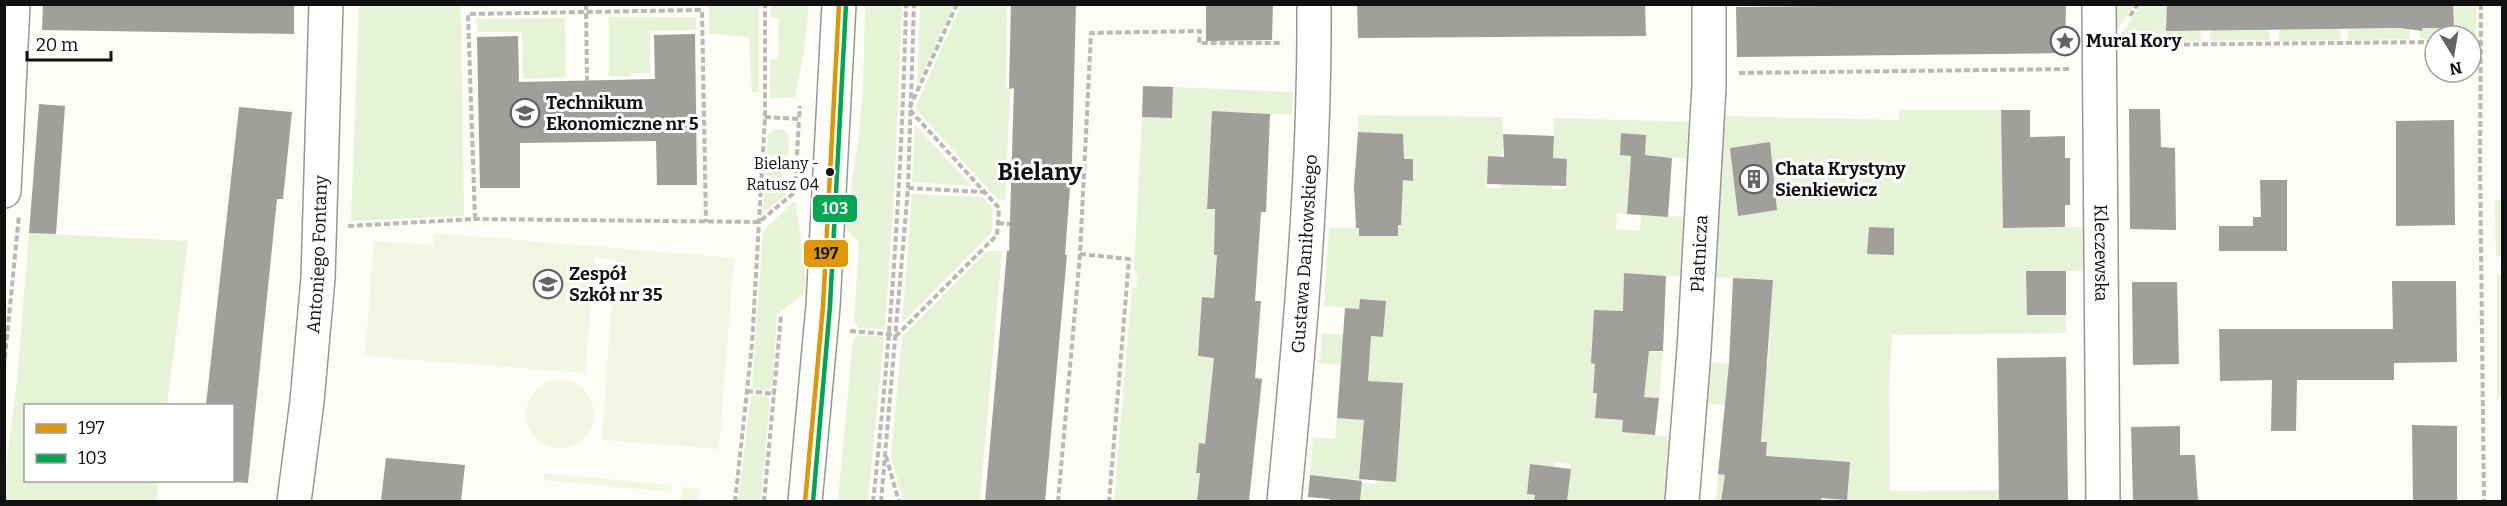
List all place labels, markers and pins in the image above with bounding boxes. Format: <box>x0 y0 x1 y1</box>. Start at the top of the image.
place icon: Mural Kory <box>2049 25 2081 57</box>
place label: Mural Kory <box>2086 30 2182 52</box>
place label: Technikum Ekonomiczne nr 5 <box>546 92 699 135</box>
school or university icon: Technikum Ekonomiczne nr 5 <box>509 97 541 129</box>
place label: Bielany - Ratusz 04 <box>746 154 820 194</box>
place label: Chata Krystyny Sienkiewicz <box>1775 158 1907 201</box>
building icon: Chata Krystyny Sienkiewicz <box>1738 163 1770 195</box>
marker: Bielany - Ratusz 04 <box>824 166 836 178</box>
place label: Zespół Szkół nr 35 <box>569 263 663 306</box>
school or university icon: Zespół Szkół nr 35 <box>532 268 564 300</box>

